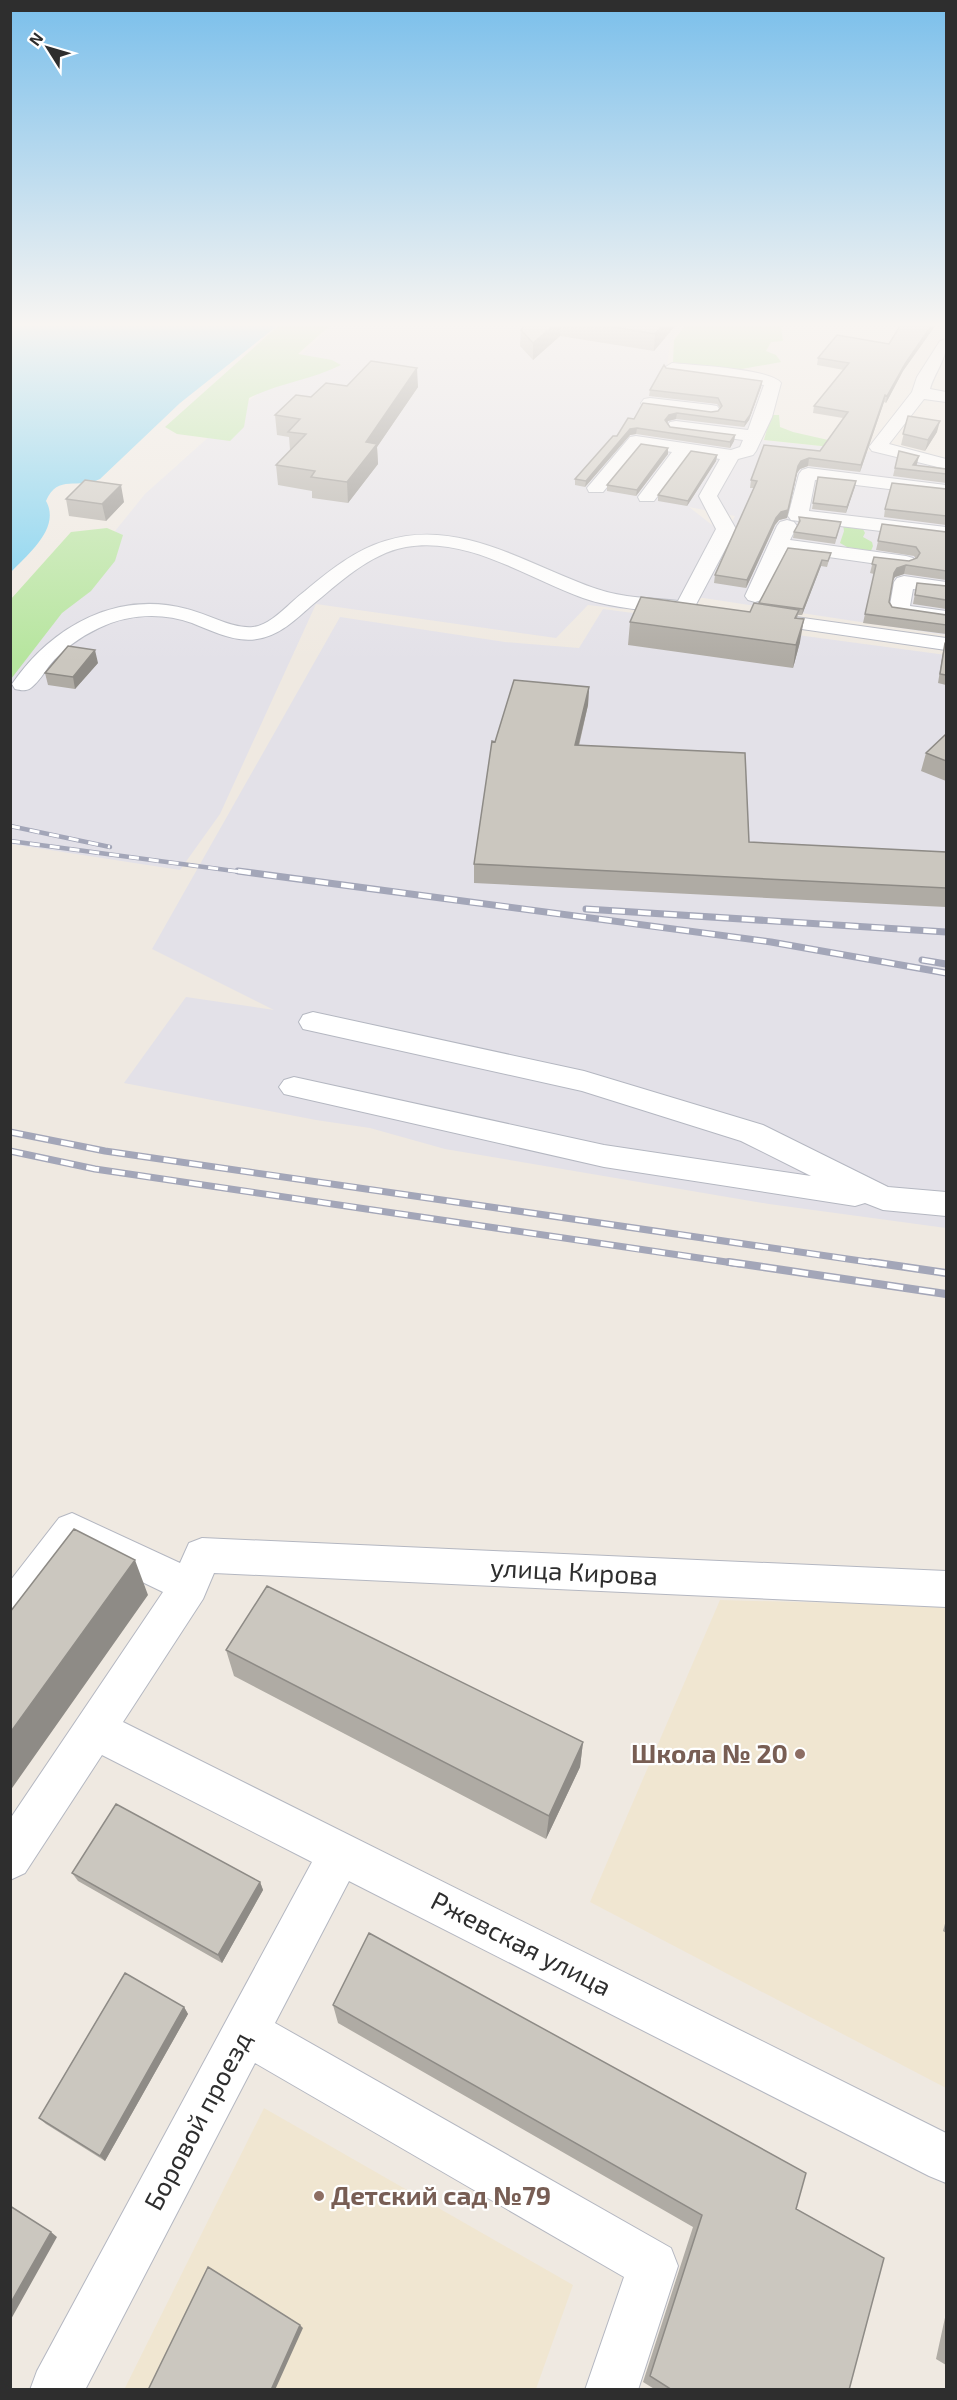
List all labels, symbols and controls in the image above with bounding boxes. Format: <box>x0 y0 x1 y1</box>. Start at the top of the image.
north arrow <box>18 18 78 78</box>
text: N <box>25 28 47 49</box>
street label: улица Кирова <box>489 1551 659 1591</box>
place label: Школа № 20 <box>631 1737 788 1768</box>
marker: Школа № 20 <box>793 1747 807 1761</box>
street label: Ржевская улица <box>426 1884 617 2002</box>
street label: Боровой проезд <box>137 2026 257 2215</box>
place label: Детский сад №79 <box>331 2179 551 2210</box>
marker: Детский сад №79 <box>312 2189 326 2203</box>

